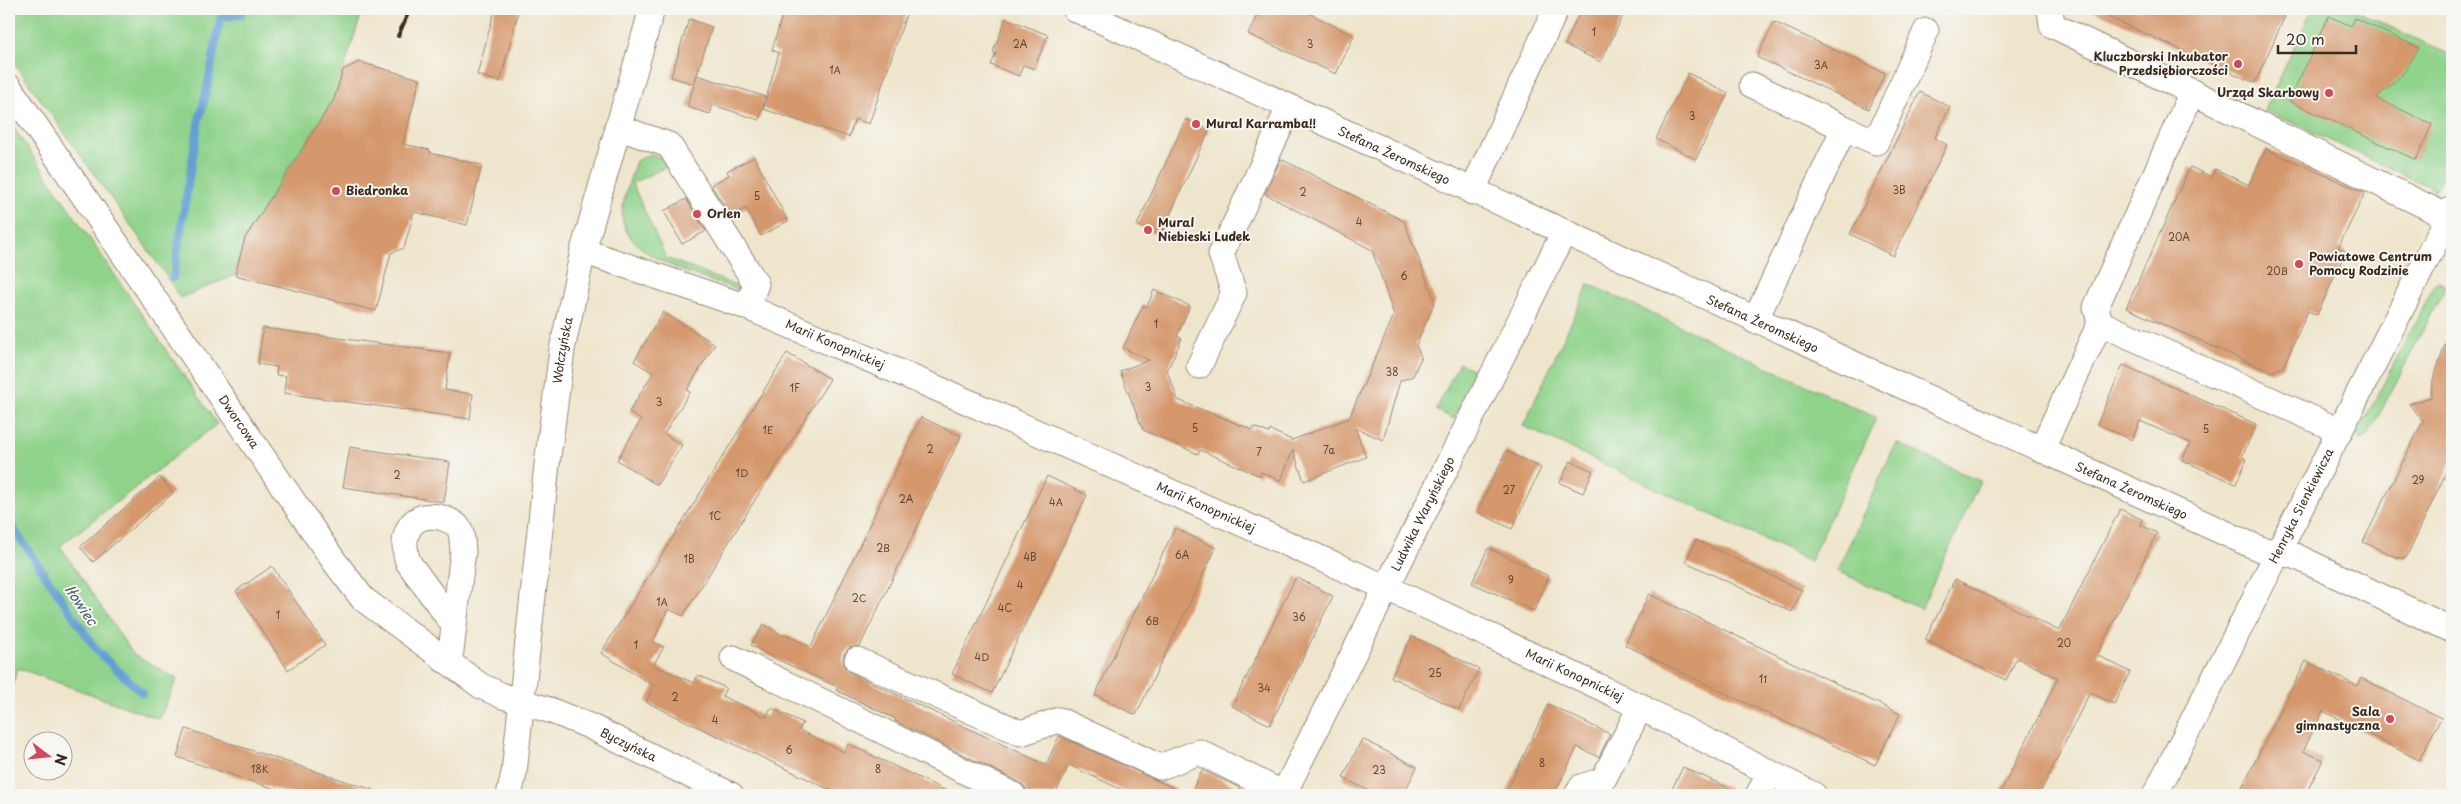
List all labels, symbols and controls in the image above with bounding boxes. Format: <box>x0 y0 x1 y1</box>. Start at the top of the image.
scale bar <box>2278 22 2356 54</box>
house number: 1 <box>1592 24 1596 39</box>
text: 20 m <box>2286 27 2325 50</box>
house number: 2A <box>1013 36 1028 51</box>
house number: 3 <box>1307 36 1313 51</box>
place label: Kluczborski Inkubator Przedsiębiorczości <box>2094 47 2229 79</box>
house number: 3A <box>1814 57 1828 72</box>
marker: Kluczborski Inkubator Przedsiębiorczości <box>2232 58 2244 70</box>
house number: 1A <box>829 62 841 77</box>
place label: Urząd Skarbowy <box>2217 83 2319 101</box>
marker: Urząd Skarbowy <box>2323 87 2335 99</box>
house number: 3 <box>1689 108 1695 123</box>
place label: Mural Karramba!! <box>1206 114 1316 132</box>
marker: Mural Karramba!! <box>1190 118 1202 130</box>
street label: Stefana Żeromskiego <box>1335 121 1454 188</box>
place label: Biedronka <box>346 181 408 199</box>
house number: 3B <box>1892 182 1906 197</box>
house number: 2 <box>1299 184 1307 199</box>
marker: Biedronka <box>330 185 342 197</box>
house number: 5 <box>754 188 760 203</box>
place label: Orlen <box>707 204 741 222</box>
marker: Orlen <box>691 208 703 220</box>
place label: Mural Niebieski Ludek <box>1158 213 1250 245</box>
house number: 4 <box>1356 214 1363 229</box>
marker: Mural Niebieski Ludek <box>1142 224 1154 236</box>
house number: 20A <box>2168 229 2190 244</box>
place label: Powiatowe Centrum Pomocy Rodzinie <box>2309 247 2432 279</box>
marker: Powiatowe Centrum Pomocy Rodzinie <box>2293 258 2305 270</box>
house number: 20B <box>2266 263 2288 278</box>
house number: 6 <box>1400 268 1408 283</box>
street label: Stefana Żeromskiego <box>1704 290 1822 357</box>
street label: Wołczyńska <box>548 315 577 385</box>
street label: Marii Konopnickiej <box>783 315 888 373</box>
house number: 1 <box>1154 316 1158 331</box>
house number: 38 <box>1386 364 1398 379</box>
house number: 3 <box>1145 379 1151 394</box>
house number: 1F <box>790 380 800 395</box>
street label: Dworcowa <box>215 391 264 452</box>
house number: 3 <box>656 394 662 409</box>
house number: 5 <box>1192 420 1198 435</box>
house number: 5 <box>2203 421 2209 436</box>
house number: 1E <box>763 422 773 437</box>
house number: 2 <box>926 441 934 456</box>
house number: 7a <box>1323 442 1335 457</box>
house number: 7 <box>1256 444 1262 459</box>
street label: Henryka Sienkiewicza <box>2264 444 2338 566</box>
street label: Ludwika Waryńskiego <box>1386 453 1459 574</box>
street label: Stefana Żeromskiego <box>2072 457 2191 523</box>
house number: 1D <box>736 465 748 480</box>
house number: 2 <box>393 467 401 482</box>
house number: 29 <box>2412 472 2425 487</box>
street label: Marii Konopnickiej <box>1154 477 1259 536</box>
house number: 27 <box>1503 482 1516 497</box>
house number: 2A <box>899 491 914 506</box>
house number: 4A <box>1049 494 1063 509</box>
house number: 1C <box>709 508 721 523</box>
house number: 2B <box>876 540 890 555</box>
house number: 6A <box>1175 547 1190 562</box>
house number: 4B <box>1023 549 1037 564</box>
house number: 1B <box>683 551 695 566</box>
house number: 9 <box>1508 572 1514 587</box>
house number: 4 <box>1017 577 1024 592</box>
water label: Iłowiec <box>60 580 104 631</box>
house number: 2C <box>852 590 866 605</box>
house number: 1A <box>656 594 668 609</box>
house number: 4C <box>998 600 1012 615</box>
house number: 1 <box>276 607 280 622</box>
house number: 36 <box>1292 609 1306 624</box>
house number: 6B <box>1145 613 1159 628</box>
house number: 20 <box>2057 635 2071 650</box>
house number: 1 <box>634 637 638 652</box>
street label: Marii Konopnickiej <box>1523 644 1627 705</box>
house number: 4D <box>975 649 989 664</box>
house number: 25 <box>1428 665 1442 680</box>
house number: 11 <box>1759 671 1767 686</box>
house number: 34 <box>1257 680 1271 695</box>
house number: 2 <box>671 689 679 704</box>
place label: Sala gimnastyczna <box>2296 702 2381 734</box>
house number: 4 <box>712 712 719 727</box>
marker: Sala gimnastyczna <box>2384 713 2396 725</box>
street label: Byczyńska <box>597 723 660 766</box>
north arrow <box>22 732 72 782</box>
house number: 6 <box>785 742 793 757</box>
text: N <box>49 751 73 768</box>
house number: 8 <box>1539 755 1545 770</box>
house number: 18K <box>251 761 269 776</box>
house number: 8 <box>875 761 881 776</box>
house number: 23 <box>1372 762 1386 777</box>

